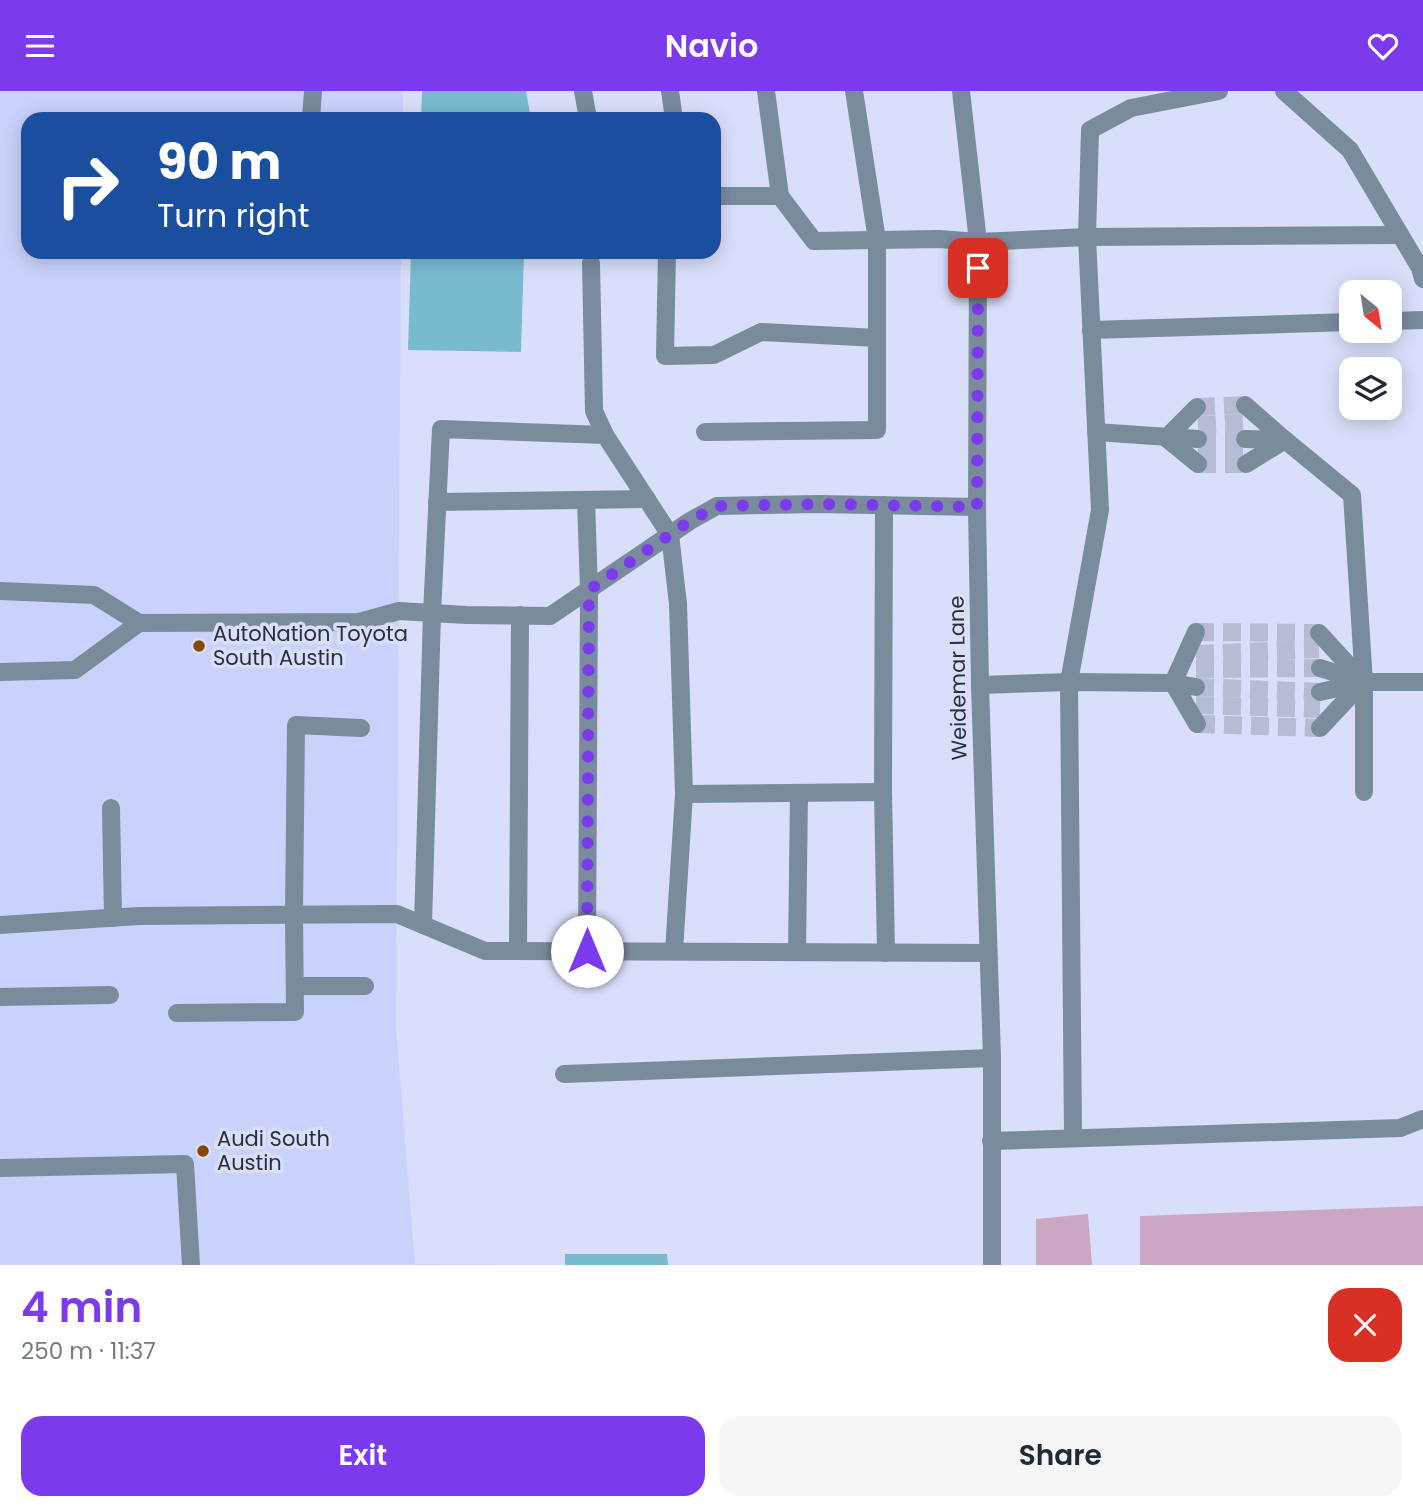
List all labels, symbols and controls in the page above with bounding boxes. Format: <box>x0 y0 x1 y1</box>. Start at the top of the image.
text: Navio <box>665 23 758 68</box>
icon: menu <box>21 27 59 65</box>
icon: heart <box>1364 27 1402 65</box>
text: 90 m <box>157 128 281 196</box>
icon: right <box>42 140 133 231</box>
text: Turn right <box>157 193 309 238</box>
pin <box>948 238 1008 298</box>
icon: arrive <box>959 249 997 287</box>
north arrow <box>1339 280 1402 343</box>
map controls <box>1339 280 1402 420</box>
button: layers <box>1339 357 1402 420</box>
street label: Weidemar Lane <box>942 595 973 761</box>
place label: AutoNation Toyota South Austin <box>213 619 408 672</box>
marker: AutoNation Toyota South Austin <box>191 638 207 654</box>
position arrow <box>550 914 624 988</box>
place label: Audi South Austin <box>217 1124 330 1177</box>
marker: Audi South Austin <box>195 1143 211 1159</box>
text: 4 min <box>21 1278 142 1337</box>
button: close <box>1328 1288 1402 1362</box>
text: 250 m · 11:37 <box>21 1335 156 1367</box>
button: Exit <box>21 1416 705 1496</box>
button: Share <box>719 1416 1402 1496</box>

